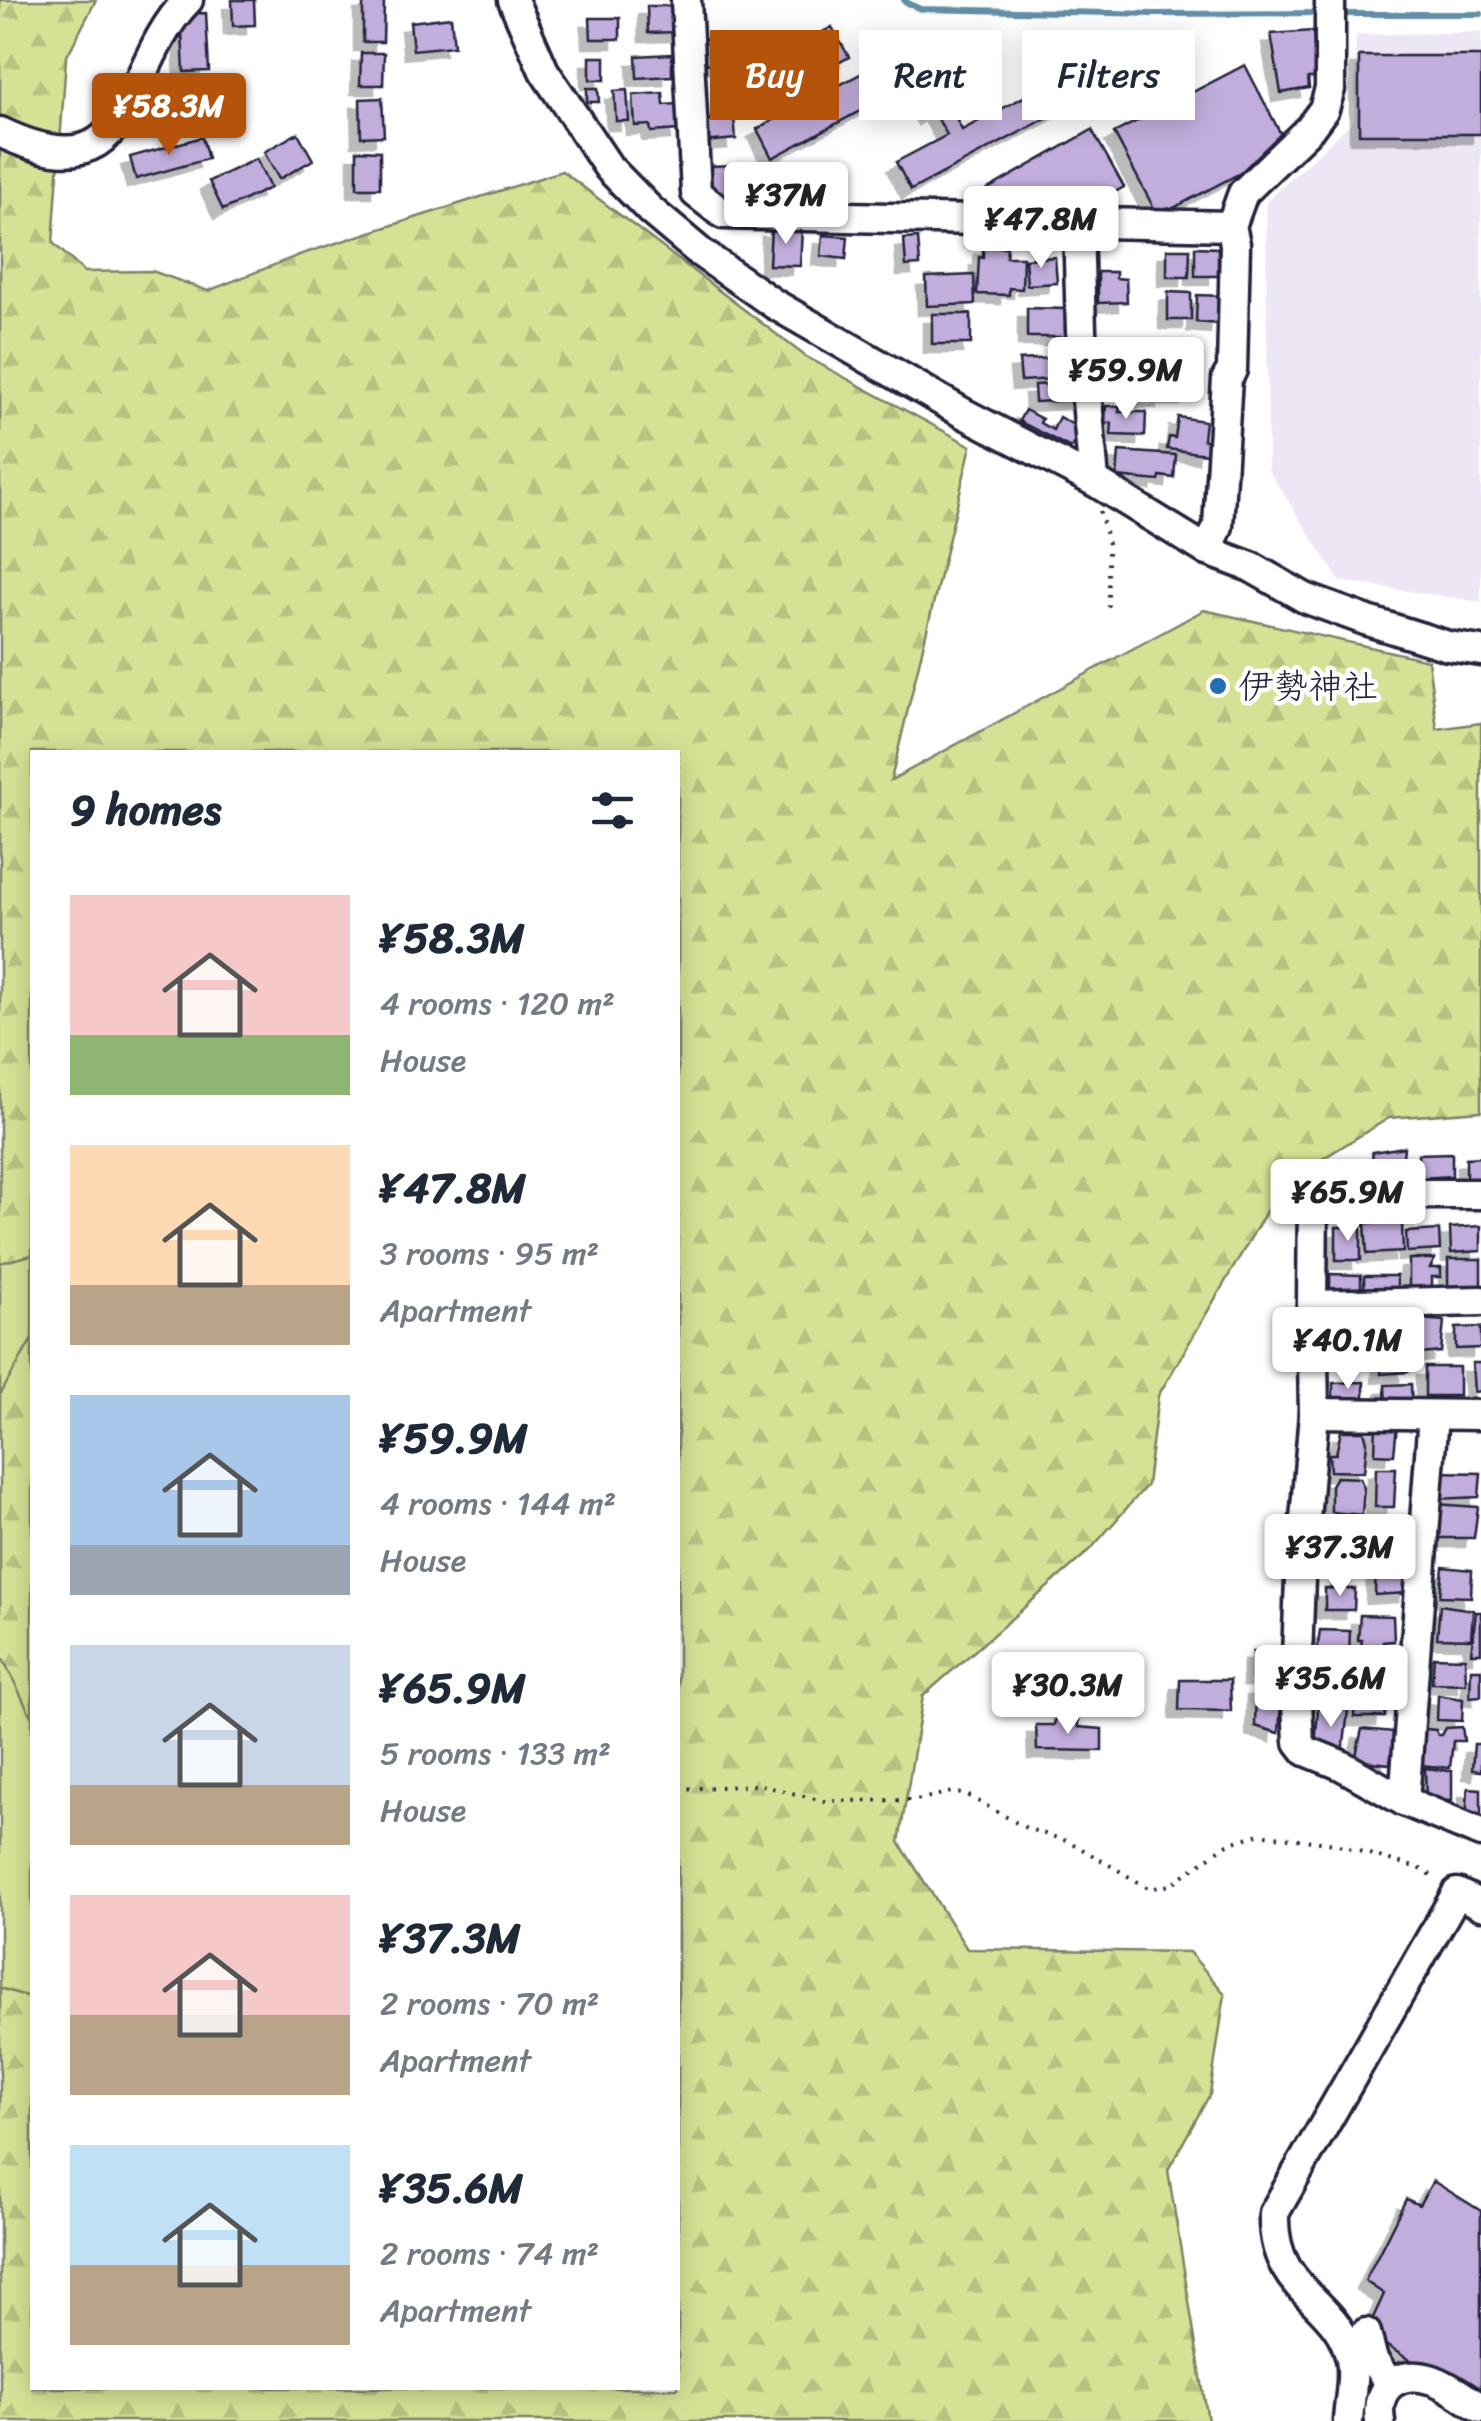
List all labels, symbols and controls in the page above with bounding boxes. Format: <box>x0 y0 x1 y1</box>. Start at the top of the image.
chip: Buy <box>710 30 839 120</box>
chip: Rent <box>859 30 1002 120</box>
chip: Filters <box>1022 30 1195 120</box>
pin: ¥58.3M <box>88 73 250 158</box>
text: ¥58.3M <box>114 77 224 134</box>
pin: ¥37M <box>727 162 845 247</box>
text: ¥37M <box>746 166 826 223</box>
pin: ¥47.8M <box>960 186 1122 271</box>
text: ¥47.8M <box>985 190 1097 247</box>
pin: ¥59.9M <box>1045 337 1207 422</box>
text: ¥59.9M <box>1070 341 1182 398</box>
place label: 伊勢神社 <box>1238 655 1378 717</box>
marker: 伊勢神社 <box>1207 675 1229 697</box>
text: 9 homes <box>70 773 221 847</box>
icon: filters <box>585 783 640 838</box>
text: ¥58.3M <box>380 901 524 975</box>
icon: home <box>150 935 270 1055</box>
text: 4 rooms · 120 m² <box>380 975 615 1032</box>
text: House <box>380 1032 466 1089</box>
text: ¥47.8M <box>380 1151 526 1225</box>
pin: ¥65.9M <box>1267 1159 1429 1244</box>
text: ¥65.9M <box>1293 1163 1403 1220</box>
icon: home <box>150 1185 270 1305</box>
text: 3 rooms · 95 m² <box>380 1225 599 1282</box>
text: Apartment <box>380 1282 531 1339</box>
pin: ¥40.1M <box>1267 1307 1429 1392</box>
text: ¥40.1M <box>1294 1311 1402 1368</box>
text: ¥59.9M <box>380 1401 528 1475</box>
icon: home <box>150 1435 270 1555</box>
text: 4 rooms · 144 m² <box>380 1475 616 1532</box>
pin: ¥37.3M <box>1259 1514 1421 1599</box>
text: ¥37.3M <box>1287 1518 1393 1575</box>
text: House <box>380 1532 466 1589</box>
pin: ¥35.6M <box>1250 1645 1412 1730</box>
text: ¥35.6M <box>1277 1649 1385 1706</box>
text: ¥65.9M <box>380 1651 526 1725</box>
pin: ¥30.3M <box>987 1652 1149 1737</box>
text: ¥30.3M <box>1014 1656 1122 1713</box>
icon: home <box>150 1685 270 1805</box>
text: 5 rooms · 133 m² <box>380 1725 611 1782</box>
text: House <box>380 1782 466 1839</box>
text: ¥37.3M <box>380 1901 520 1975</box>
icon: home <box>150 1935 270 2055</box>
text: 2 rooms · 70 m² <box>380 1975 599 2032</box>
text: Apartment <box>380 2032 531 2089</box>
text: ¥35.6M <box>380 2151 523 2225</box>
icon: home <box>150 2185 270 2305</box>
text: 2 rooms · 74 m² <box>380 2225 599 2282</box>
text: Apartment <box>380 2282 531 2339</box>

